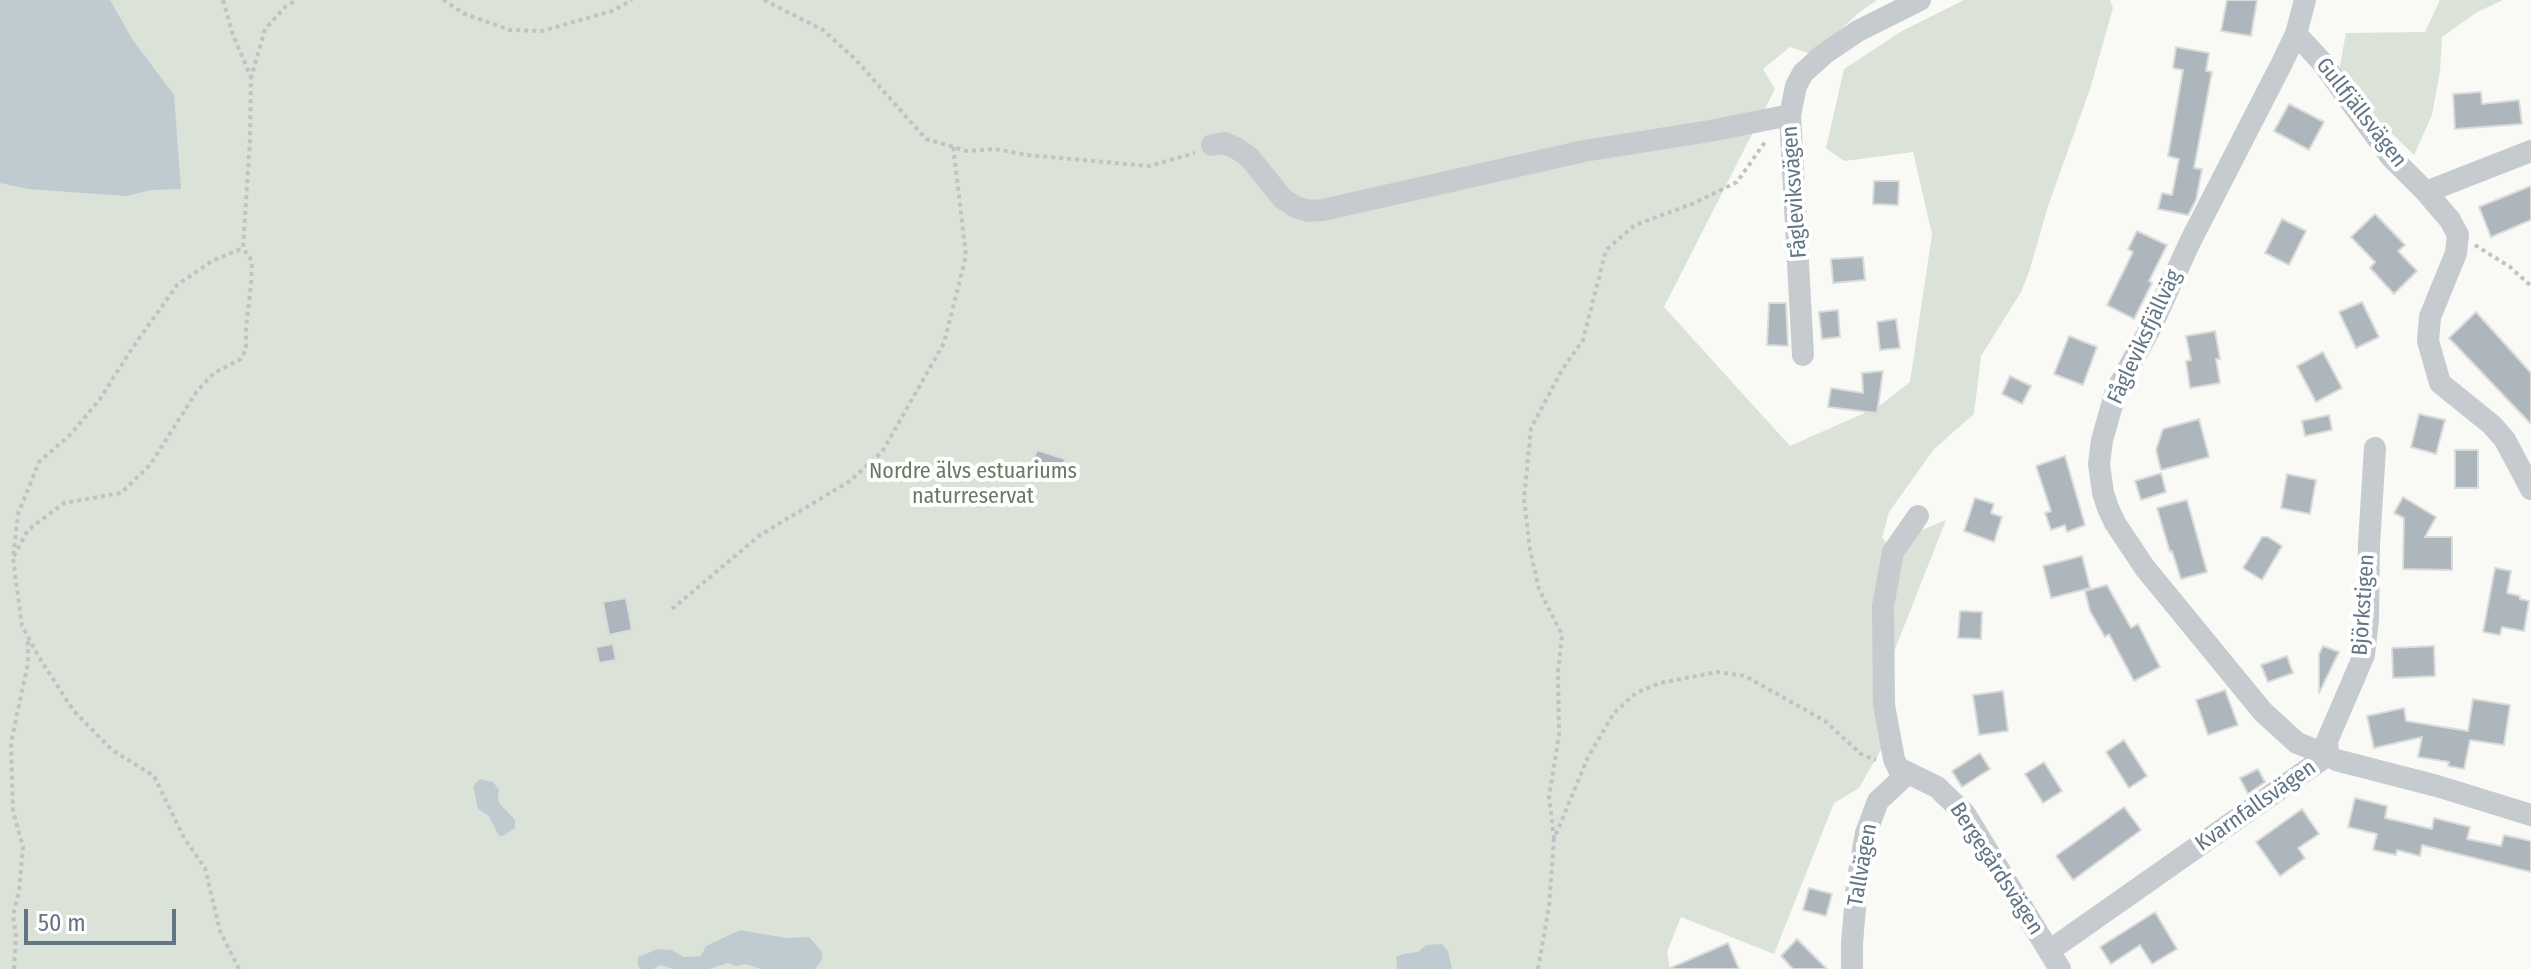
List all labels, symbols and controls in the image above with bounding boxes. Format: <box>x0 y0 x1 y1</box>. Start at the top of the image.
street label: Gullfjällsvägen <box>2310 53 2412 173</box>
street label: Fågleviksvägen <box>1777 125 1813 259</box>
street label: Fågleviksfjällväg <box>2102 266 2188 408</box>
park label: Nordre älvs estuariums naturreservat <box>869 459 1077 510</box>
street label: Björkstigen <box>2347 553 2381 657</box>
street label: Kvarnfallsvägen <box>2191 755 2321 857</box>
street label: Bergegårdsvägen <box>1943 798 2049 940</box>
street label: Tallvägen <box>1843 822 1883 908</box>
scale bar <box>28 893 180 943</box>
text: 50 m <box>38 909 86 937</box>

